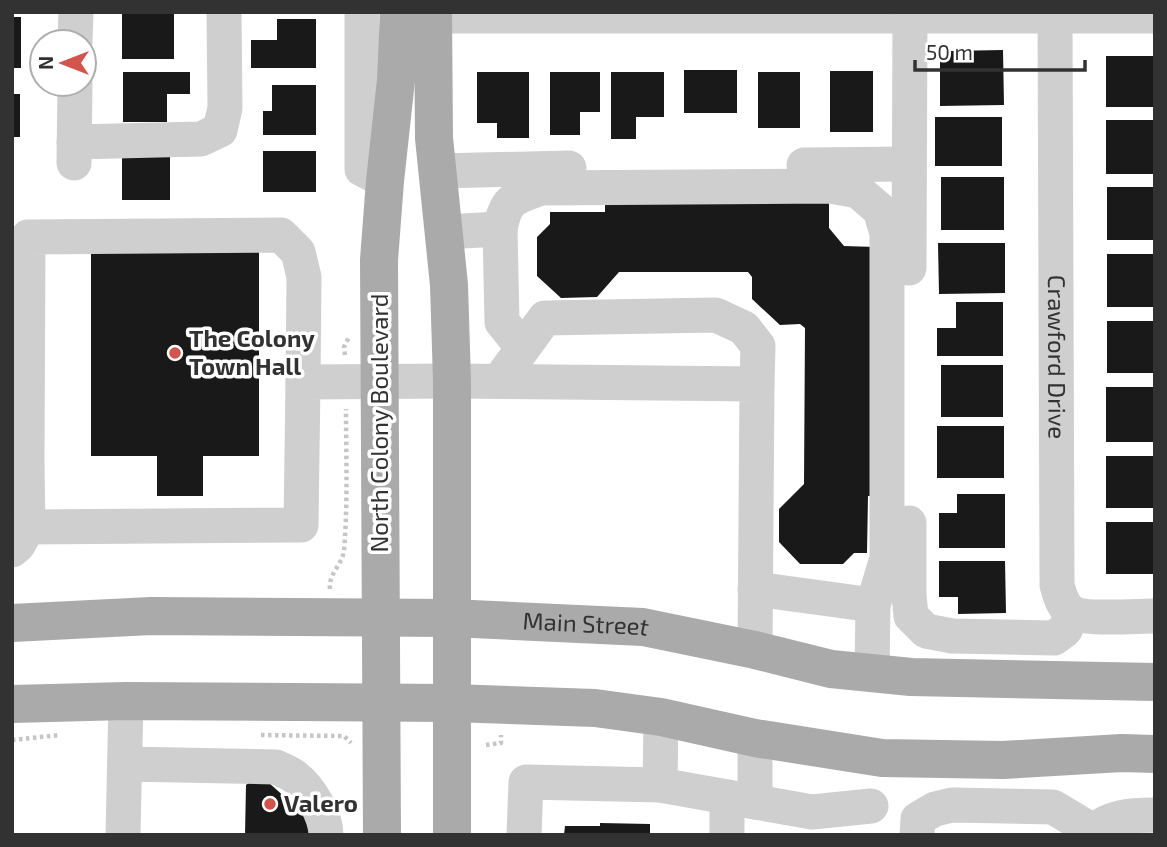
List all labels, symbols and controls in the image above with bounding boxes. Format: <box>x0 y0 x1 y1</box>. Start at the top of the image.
north arrow <box>28 28 98 98</box>
scale bar <box>915 28 1085 72</box>
text: 50 m <box>926 39 973 64</box>
text: N <box>34 56 57 70</box>
street label: Crawford Drive <box>1043 275 1072 439</box>
street label: North Colony Boulevard <box>364 293 393 553</box>
place label: The Colony Town Hall <box>189 323 315 380</box>
marker: The Colony Town Hall <box>167 345 183 361</box>
street label: Main Street <box>522 605 652 641</box>
place label: Valero <box>284 788 358 817</box>
marker: Valero <box>262 796 278 812</box>

